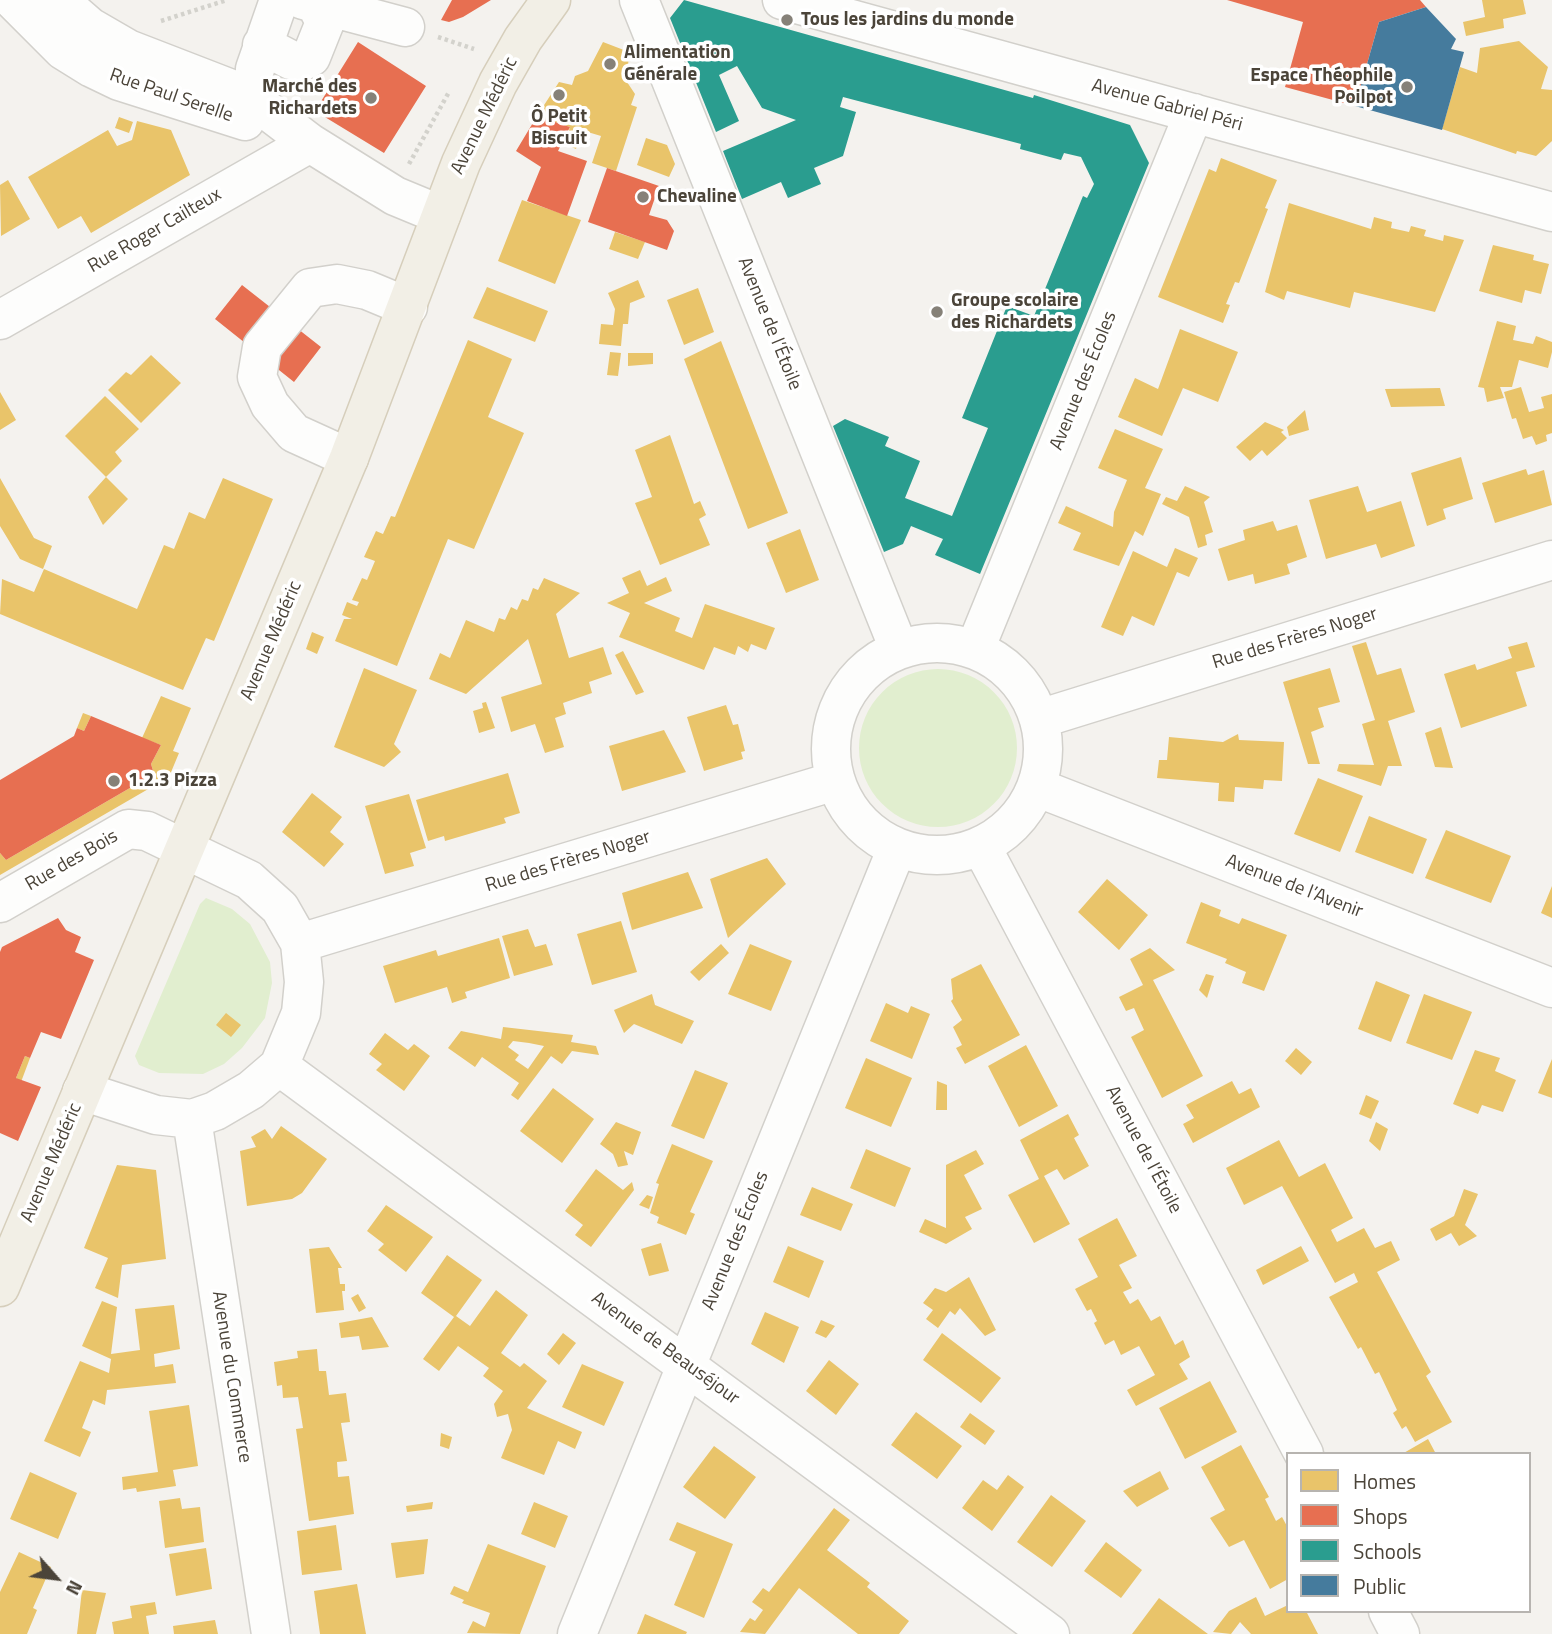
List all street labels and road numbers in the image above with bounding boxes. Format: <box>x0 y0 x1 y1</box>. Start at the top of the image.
street label: Avenue Médéric <box>447 54 523 178</box>
street label: Rue Paul Serelle <box>106 64 236 128</box>
street label: Avenue Gabriel Péri <box>1089 75 1245 137</box>
street label: Rue Roger Cailteux <box>84 183 226 279</box>
street label: Avenue de l’Étoile <box>732 254 806 394</box>
street label: Avenue des Écoles <box>1046 308 1122 454</box>
street label: Avenue Médéric <box>237 578 307 704</box>
street label: Rue des Frères Noger <box>1210 603 1380 675</box>
street label: Rue des Bois <box>22 825 122 897</box>
street label: Rue des Frères Noger <box>483 826 653 898</box>
street label: Avenue de l’Avenir <box>1222 850 1366 924</box>
street label: Avenue de l’Étoile <box>1100 1082 1186 1218</box>
street label: Avenue Médéric <box>17 1100 87 1226</box>
street label: Avenue des Écoles <box>698 1168 774 1314</box>
street label: Avenue de Beauséjour <box>586 1288 744 1410</box>
street label: Avenue du Commerce <box>206 1289 256 1465</box>

